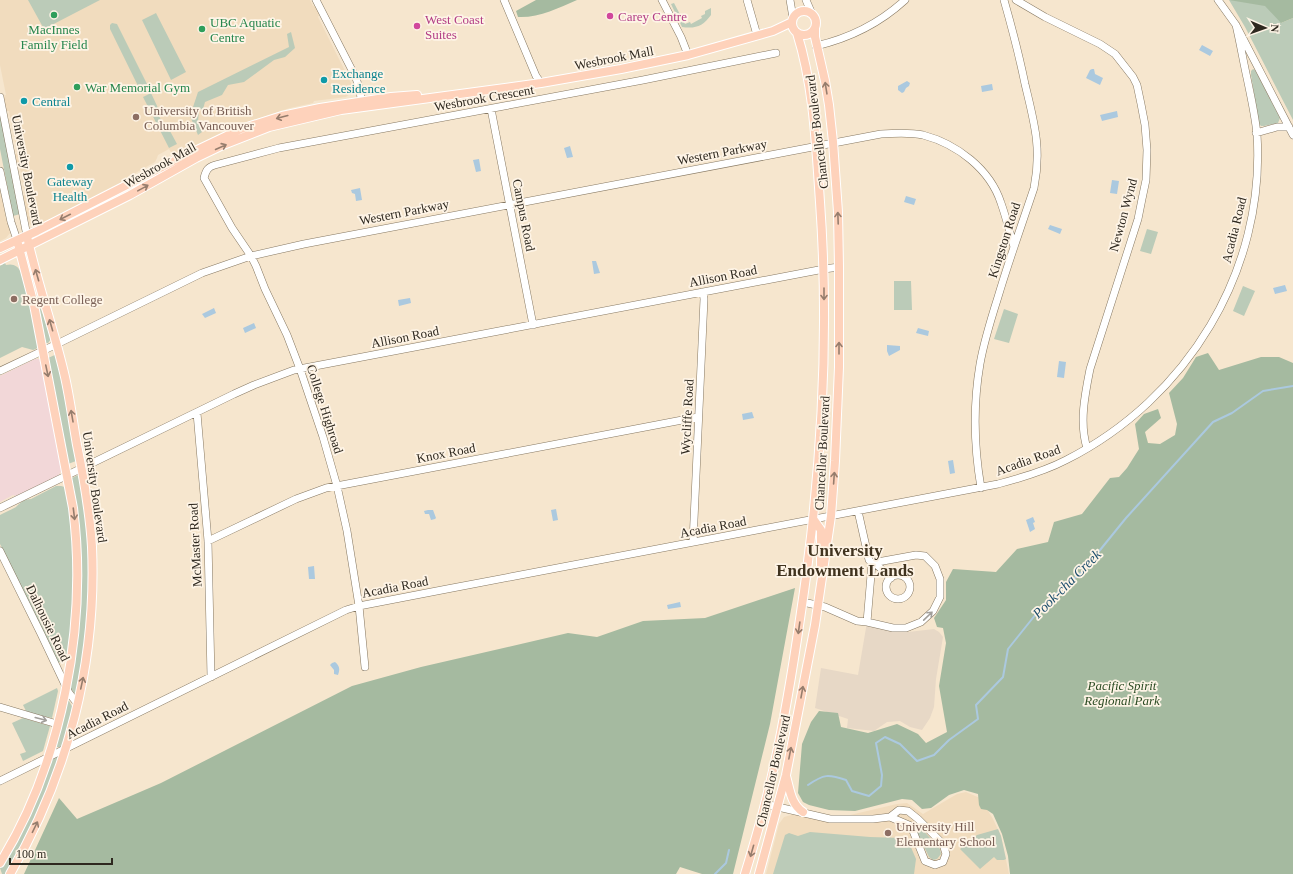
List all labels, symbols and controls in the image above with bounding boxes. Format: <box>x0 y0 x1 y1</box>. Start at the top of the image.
north arrow <box>1245 8 1285 48</box>
place label: Carey Centre <box>618 9 687 24</box>
marker: MacInnes Family Field <box>49 10 59 20</box>
marker: Carey Centre <box>605 11 615 21</box>
place label: West Coast Suites <box>425 12 484 42</box>
place label: UBC Aquatic Centre <box>210 15 281 45</box>
marker: West Coast Suites <box>412 21 422 31</box>
place label: MacInnes Family Field <box>21 22 88 52</box>
marker: UBC Aquatic Centre <box>197 24 207 34</box>
text: N <box>1269 24 1281 33</box>
street label: Wesbrook Mall <box>573 43 655 73</box>
place label: Exchange Residence <box>332 66 386 96</box>
street label: Chancellor Boulevard <box>803 74 831 190</box>
marker: Exchange Residence <box>319 75 329 85</box>
place label: War Memorial Gym <box>85 80 190 95</box>
marker: War Memorial Gym <box>72 82 82 92</box>
street label: Wesbrook Crescent <box>433 82 535 114</box>
one-way arrow <box>822 82 830 95</box>
place label: Central <box>32 94 71 109</box>
marker: Central <box>19 96 29 106</box>
place label: University of British Columbia Vancouver <box>144 103 255 133</box>
marker: University of British Columbia Vancouver <box>131 112 141 122</box>
street label: University Boulevard <box>9 113 45 227</box>
one-way arrow <box>275 113 288 121</box>
street label: Western Parkway <box>676 136 769 168</box>
street label: Wesbrook Mall <box>121 139 199 191</box>
one-way arrow <box>215 142 227 150</box>
marker: Gateway Health <box>65 162 75 172</box>
place label: Gateway Health <box>47 174 94 204</box>
street label: Newton Wynd <box>1106 176 1140 253</box>
street label: Campus Road <box>510 178 538 253</box>
one-way arrow <box>136 184 148 192</box>
street label: Acadia Road <box>1219 195 1250 265</box>
street label: Western Parkway <box>358 196 451 228</box>
street label: Kingston Road <box>985 200 1023 280</box>
one-way arrow <box>834 212 841 225</box>
one-way arrow <box>60 214 72 221</box>
street label: Allison Road <box>688 262 759 290</box>
one-way arrow <box>33 269 40 282</box>
one-way arrow <box>820 287 828 300</box>
place label: Regent College <box>22 292 103 307</box>
marker: Regent College <box>9 294 19 304</box>
one-way arrow <box>47 318 54 331</box>
street label: Allison Road <box>370 323 441 351</box>
one-way arrow <box>835 342 843 355</box>
street label: College Highroad <box>304 363 347 456</box>
one-way arrow <box>43 364 51 377</box>
street label: Wycliffe Road <box>678 378 697 455</box>
street label: Chancellor Boulevard <box>812 395 833 511</box>
one-way arrow <box>68 410 76 423</box>
street label: University Boulevard <box>80 430 110 544</box>
street label: Knox Road <box>415 440 477 466</box>
street label: Acadia Road <box>994 441 1063 479</box>
one-way arrow <box>830 472 837 485</box>
street label: McMaster Road <box>185 502 205 587</box>
one-way arrow <box>70 507 78 520</box>
street label: Acadia Road <box>678 513 748 541</box>
district label: University Endowment Lands <box>776 541 914 580</box>
water label: Pook-cha Creek <box>1029 546 1105 622</box>
street label: Acadia Road <box>360 573 430 601</box>
street label: Dalhousie Road <box>23 582 73 664</box>
one-way arrow <box>923 611 933 621</box>
one-way arrow <box>795 621 803 634</box>
one-way arrow <box>78 677 86 690</box>
park label: Pacific Spirit Regional Park <box>1083 678 1160 708</box>
one-way arrow <box>798 686 806 699</box>
street label: Acadia Road <box>64 698 131 742</box>
street label: Chancellor Boulevard <box>753 713 793 828</box>
one-way arrow <box>34 716 47 723</box>
one-way arrow <box>787 747 795 760</box>
place label: University Hill Elementary School <box>896 819 996 849</box>
one-way arrow <box>32 822 40 834</box>
marker: University Hill Elementary School <box>883 828 893 838</box>
scale bar <box>10 840 112 866</box>
one-way arrow <box>748 844 755 857</box>
text: 100 m <box>16 847 47 861</box>

